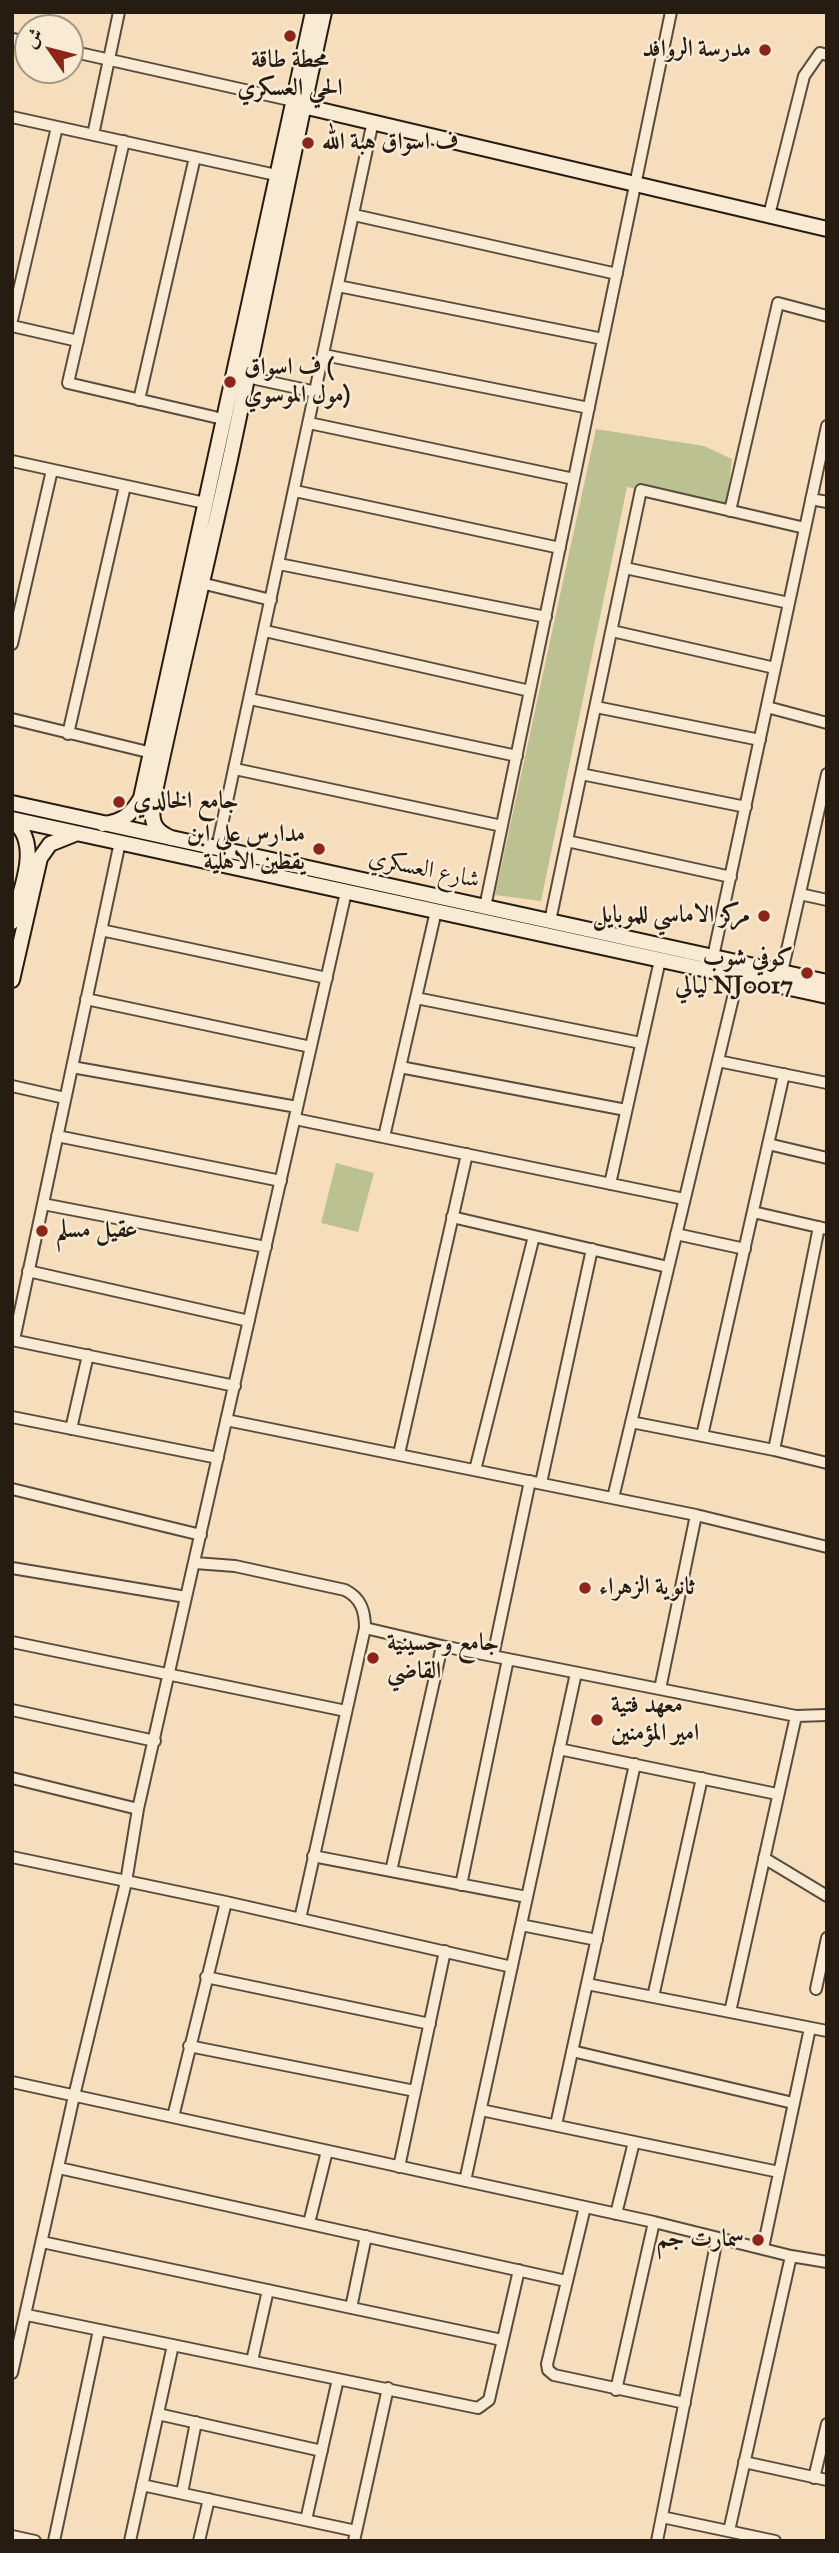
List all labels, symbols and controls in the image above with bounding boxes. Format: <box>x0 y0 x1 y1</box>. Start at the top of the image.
north arrow <box>14 14 84 84</box>
text: ش <box>18 24 48 52</box>
marker: محطة طاقة الحي العسكري <box>282 28 298 44</box>
place label: مدرسة الروافد <box>642 36 751 64</box>
marker: مدرسة الروافد <box>757 42 773 58</box>
place label: محطة طاقة الحي العسكري <box>237 47 343 103</box>
place label: ف اسواق هبة الله <box>322 129 459 157</box>
marker: ف اسواق هبة الله <box>300 135 316 151</box>
place label: ف اسواق ( مول الموسوي) <box>244 354 350 410</box>
marker: ف اسواق ( مول الموسوي) <box>222 374 238 390</box>
place label: جامع الخالدي <box>133 788 239 816</box>
marker: جامع الخالدي <box>111 794 127 810</box>
place label: مدارس علي ابن يقطين الاهلية <box>187 821 305 877</box>
marker: مدارس علي ابن يقطين الاهلية <box>311 841 327 857</box>
street label: شارع العسكري <box>366 844 482 896</box>
place label: مركز الاماسي للموبايل <box>592 902 750 930</box>
marker: مركز الاماسي للموبايل <box>756 908 772 924</box>
place label: كوفي شوب ليالي NJ0017 <box>675 945 793 1001</box>
marker: كوفي شوب ليالي NJ0017 <box>799 965 815 981</box>
place label: عقيل مسلم <box>56 1217 138 1245</box>
marker: عقيل مسلم <box>34 1223 50 1239</box>
place label: ثانوية الزهراء <box>599 1574 694 1602</box>
marker: ثانوية الزهراء <box>577 1580 593 1596</box>
place label: جامع وحسينية القاضي <box>387 1630 499 1686</box>
marker: جامع وحسينية القاضي <box>365 1650 381 1666</box>
place label: معهد فتية امير المؤمنين <box>611 1692 699 1748</box>
marker: معهد فتية امير المؤمنين <box>589 1712 605 1728</box>
place label: سمارت جم <box>657 2226 744 2254</box>
marker: سمارت جم <box>750 2232 766 2248</box>

